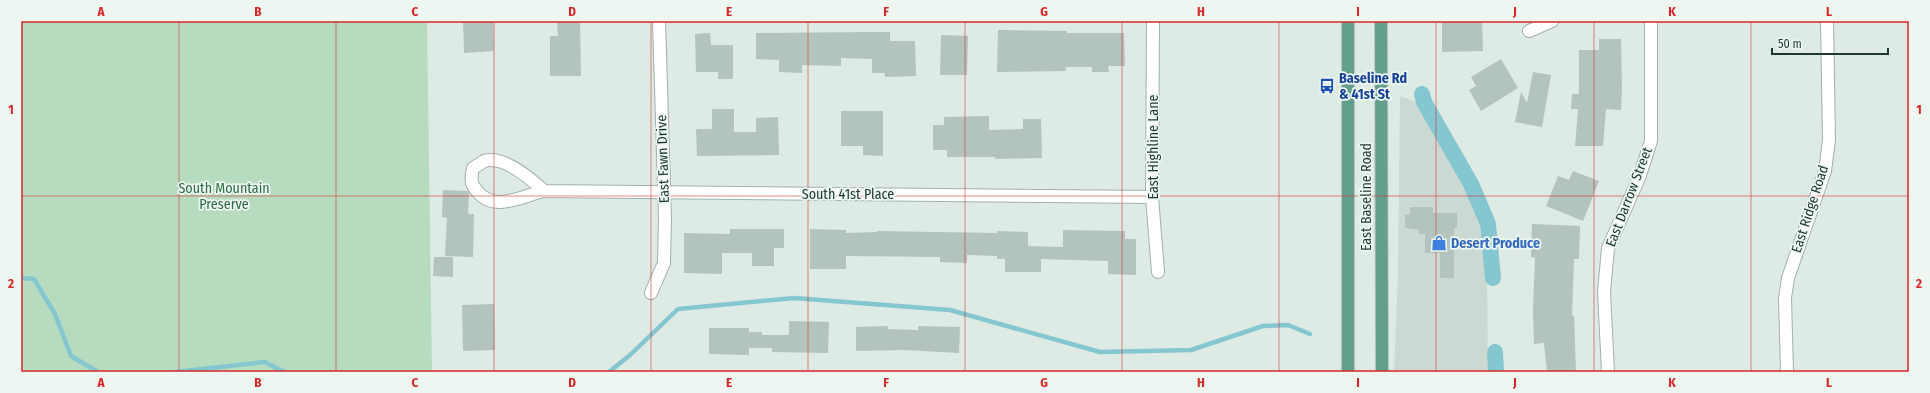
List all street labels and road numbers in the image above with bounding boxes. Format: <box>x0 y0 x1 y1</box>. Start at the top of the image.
street label: East Highline Lane <box>1145 94 1162 200</box>
street label: East Fawn Drive <box>653 114 673 204</box>
street label: East Baseline Road <box>1358 143 1375 251</box>
street label: East Darrow Street <box>1602 144 1656 249</box>
street label: East Ridge Road <box>1788 163 1832 255</box>
street label: South 41st Place <box>802 186 894 203</box>

